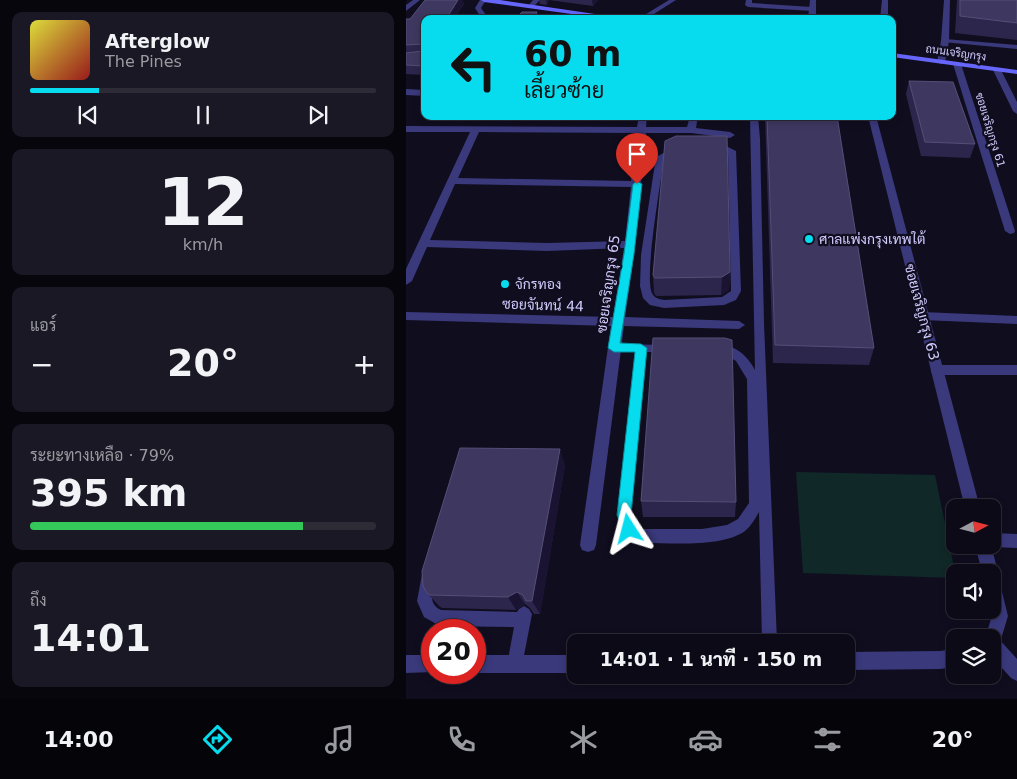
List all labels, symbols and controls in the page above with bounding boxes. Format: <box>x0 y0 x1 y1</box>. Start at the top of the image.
text: Afterglow <box>105 30 210 52</box>
text: 60 m <box>524 34 621 74</box>
icon: left <box>441 35 506 100</box>
street label: ถนนเจริญกรุง <box>925 42 987 66</box>
text: The Pines <box>105 52 182 71</box>
text: เลี้ยวซ้าย <box>524 78 604 103</box>
street label: ซอยเจริญกรุง 61 <box>971 91 1008 170</box>
icon: previous <box>74 101 102 129</box>
icon: pause <box>189 101 217 129</box>
icon: next <box>304 101 332 129</box>
pin <box>616 133 658 184</box>
icon: arrive <box>623 140 651 168</box>
text: 12 <box>158 165 248 240</box>
place label: ศาลแพ่งกรุงเทพใต้ <box>819 230 926 249</box>
marker: ศาลแพ่งกรุงเทพใต้ <box>803 233 815 245</box>
street label: ซอยเจริญกรุง 65 <box>593 234 625 334</box>
text: km/h <box>183 235 223 254</box>
street label: ซอยเจริญกรุง 63 <box>900 262 943 362</box>
place label: จักรทอง <box>515 276 561 292</box>
marker: จักรทอง <box>499 278 511 290</box>
street label: ซอยจันทน์ 44 <box>502 295 584 314</box>
text: แอร์ <box>30 316 56 335</box>
text: 20° <box>167 341 239 385</box>
text: − <box>30 348 53 381</box>
text: + <box>353 348 376 381</box>
text: ระยะทางเหลือ · 79% <box>30 446 174 465</box>
text: 395 km <box>30 471 187 515</box>
north arrow <box>946 499 1001 554</box>
map controls <box>946 499 1001 684</box>
position arrow <box>602 502 654 554</box>
button: sound <box>946 564 1001 619</box>
text: ถึง <box>30 591 47 610</box>
text: 14:01 <box>30 616 151 660</box>
speed limit sign: 20 <box>421 619 486 684</box>
button: layers <box>946 629 1001 684</box>
text: 14:01 · 1 นาที · 150 m <box>600 648 822 670</box>
icon: directions <box>200 722 235 757</box>
icon: music <box>322 722 357 757</box>
icon: phone <box>444 722 479 757</box>
icon: climate <box>566 722 601 757</box>
icon: car <box>688 722 723 757</box>
icon: filters <box>810 722 845 757</box>
text: 14:00 <box>43 727 113 752</box>
text: 20° <box>932 727 973 752</box>

